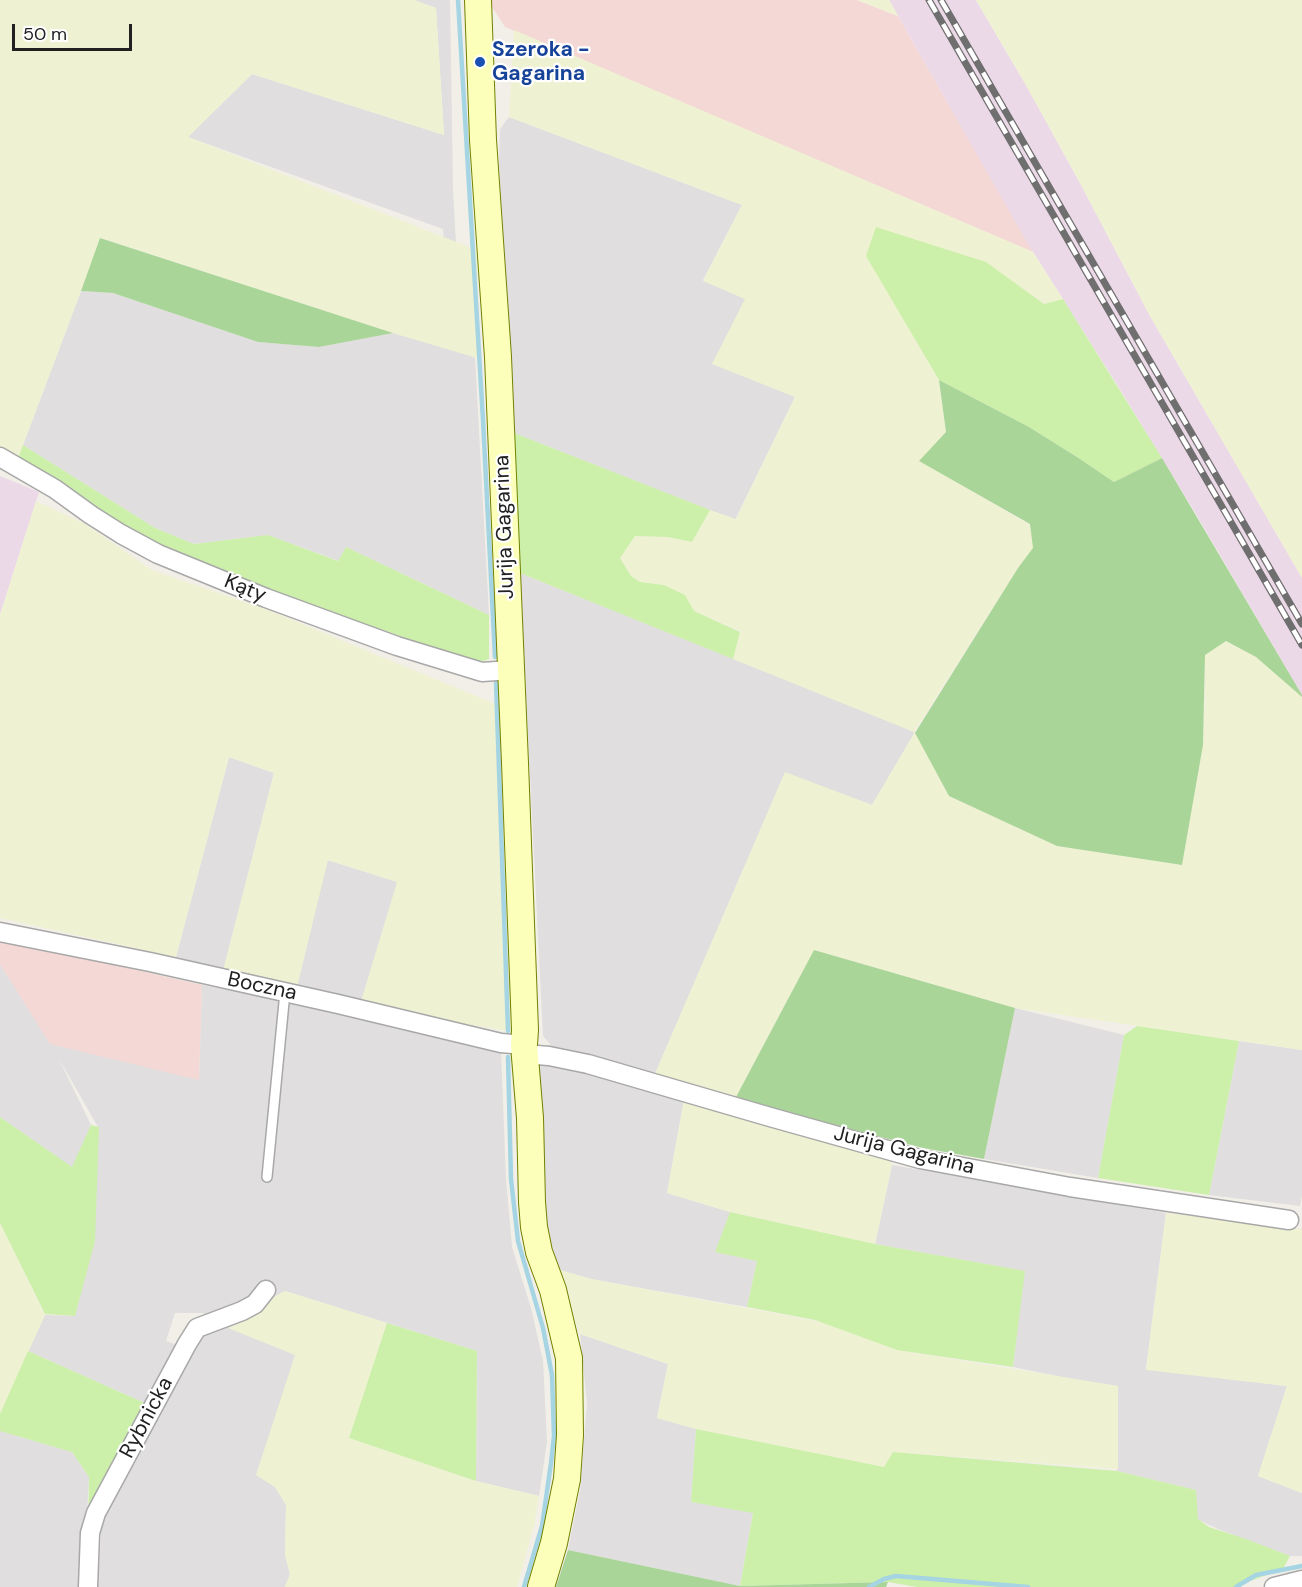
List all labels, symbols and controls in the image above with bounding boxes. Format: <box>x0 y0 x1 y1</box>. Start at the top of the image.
scale bar <box>15 12 135 50</box>
text: 50 m <box>23 22 67 46</box>
place label: Szeroka - Gagarina <box>492 37 590 87</box>
marker: Szeroka - Gagarina <box>473 55 487 69</box>
street label: Jurija Gagarina <box>490 454 520 600</box>
street label: Kąty <box>220 569 270 609</box>
street label: Boczna <box>225 967 299 1007</box>
street label: Jurija Gagarina <box>831 1121 977 1181</box>
street label: Rybnicka <box>115 1373 179 1463</box>

